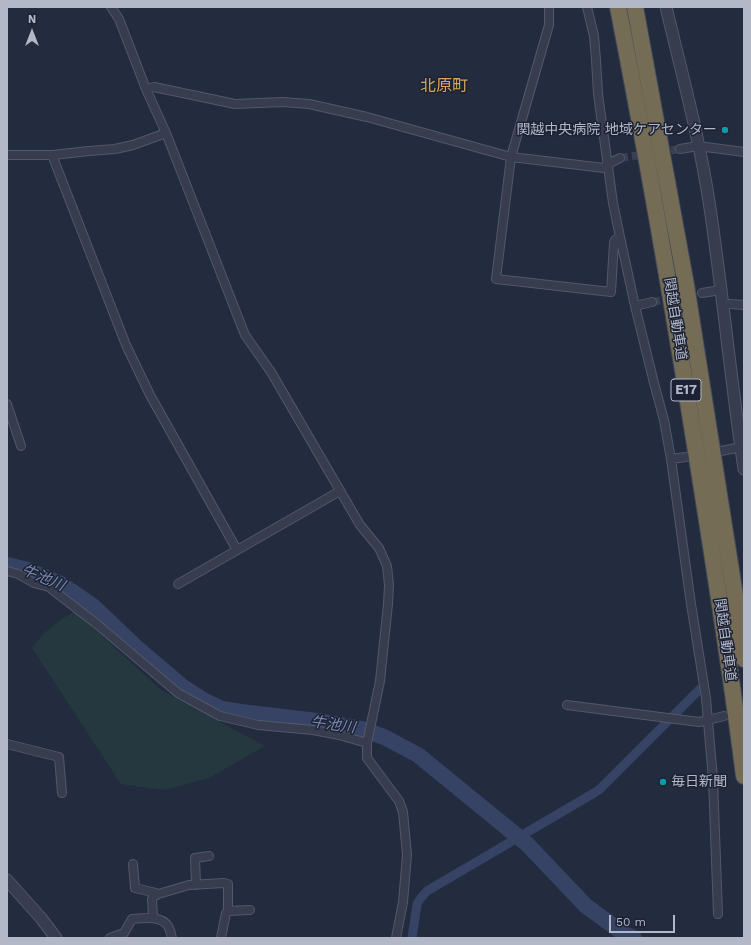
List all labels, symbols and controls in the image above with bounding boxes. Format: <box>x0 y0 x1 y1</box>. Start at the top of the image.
north arrow <box>12 12 52 52</box>
text: N <box>28 13 36 26</box>
district label: 北原町 <box>420 76 468 96</box>
place label: 関越中央病院 地域ケアセンター <box>516 122 717 138</box>
marker: 関越中央病院 地域ケアセンター <box>720 125 730 135</box>
street label: 関越自動車道 <box>660 276 690 362</box>
road number: E17 <box>671 379 701 401</box>
water label: 牛池川 <box>19 561 67 595</box>
street label: 関越自動車道 <box>711 597 739 683</box>
water label: 牛池川 <box>309 713 357 737</box>
place label: 毎日新聞 <box>671 774 727 790</box>
marker: 毎日新聞 <box>658 777 668 787</box>
scale bar <box>611 907 677 933</box>
text: 50 m <box>616 915 646 929</box>

